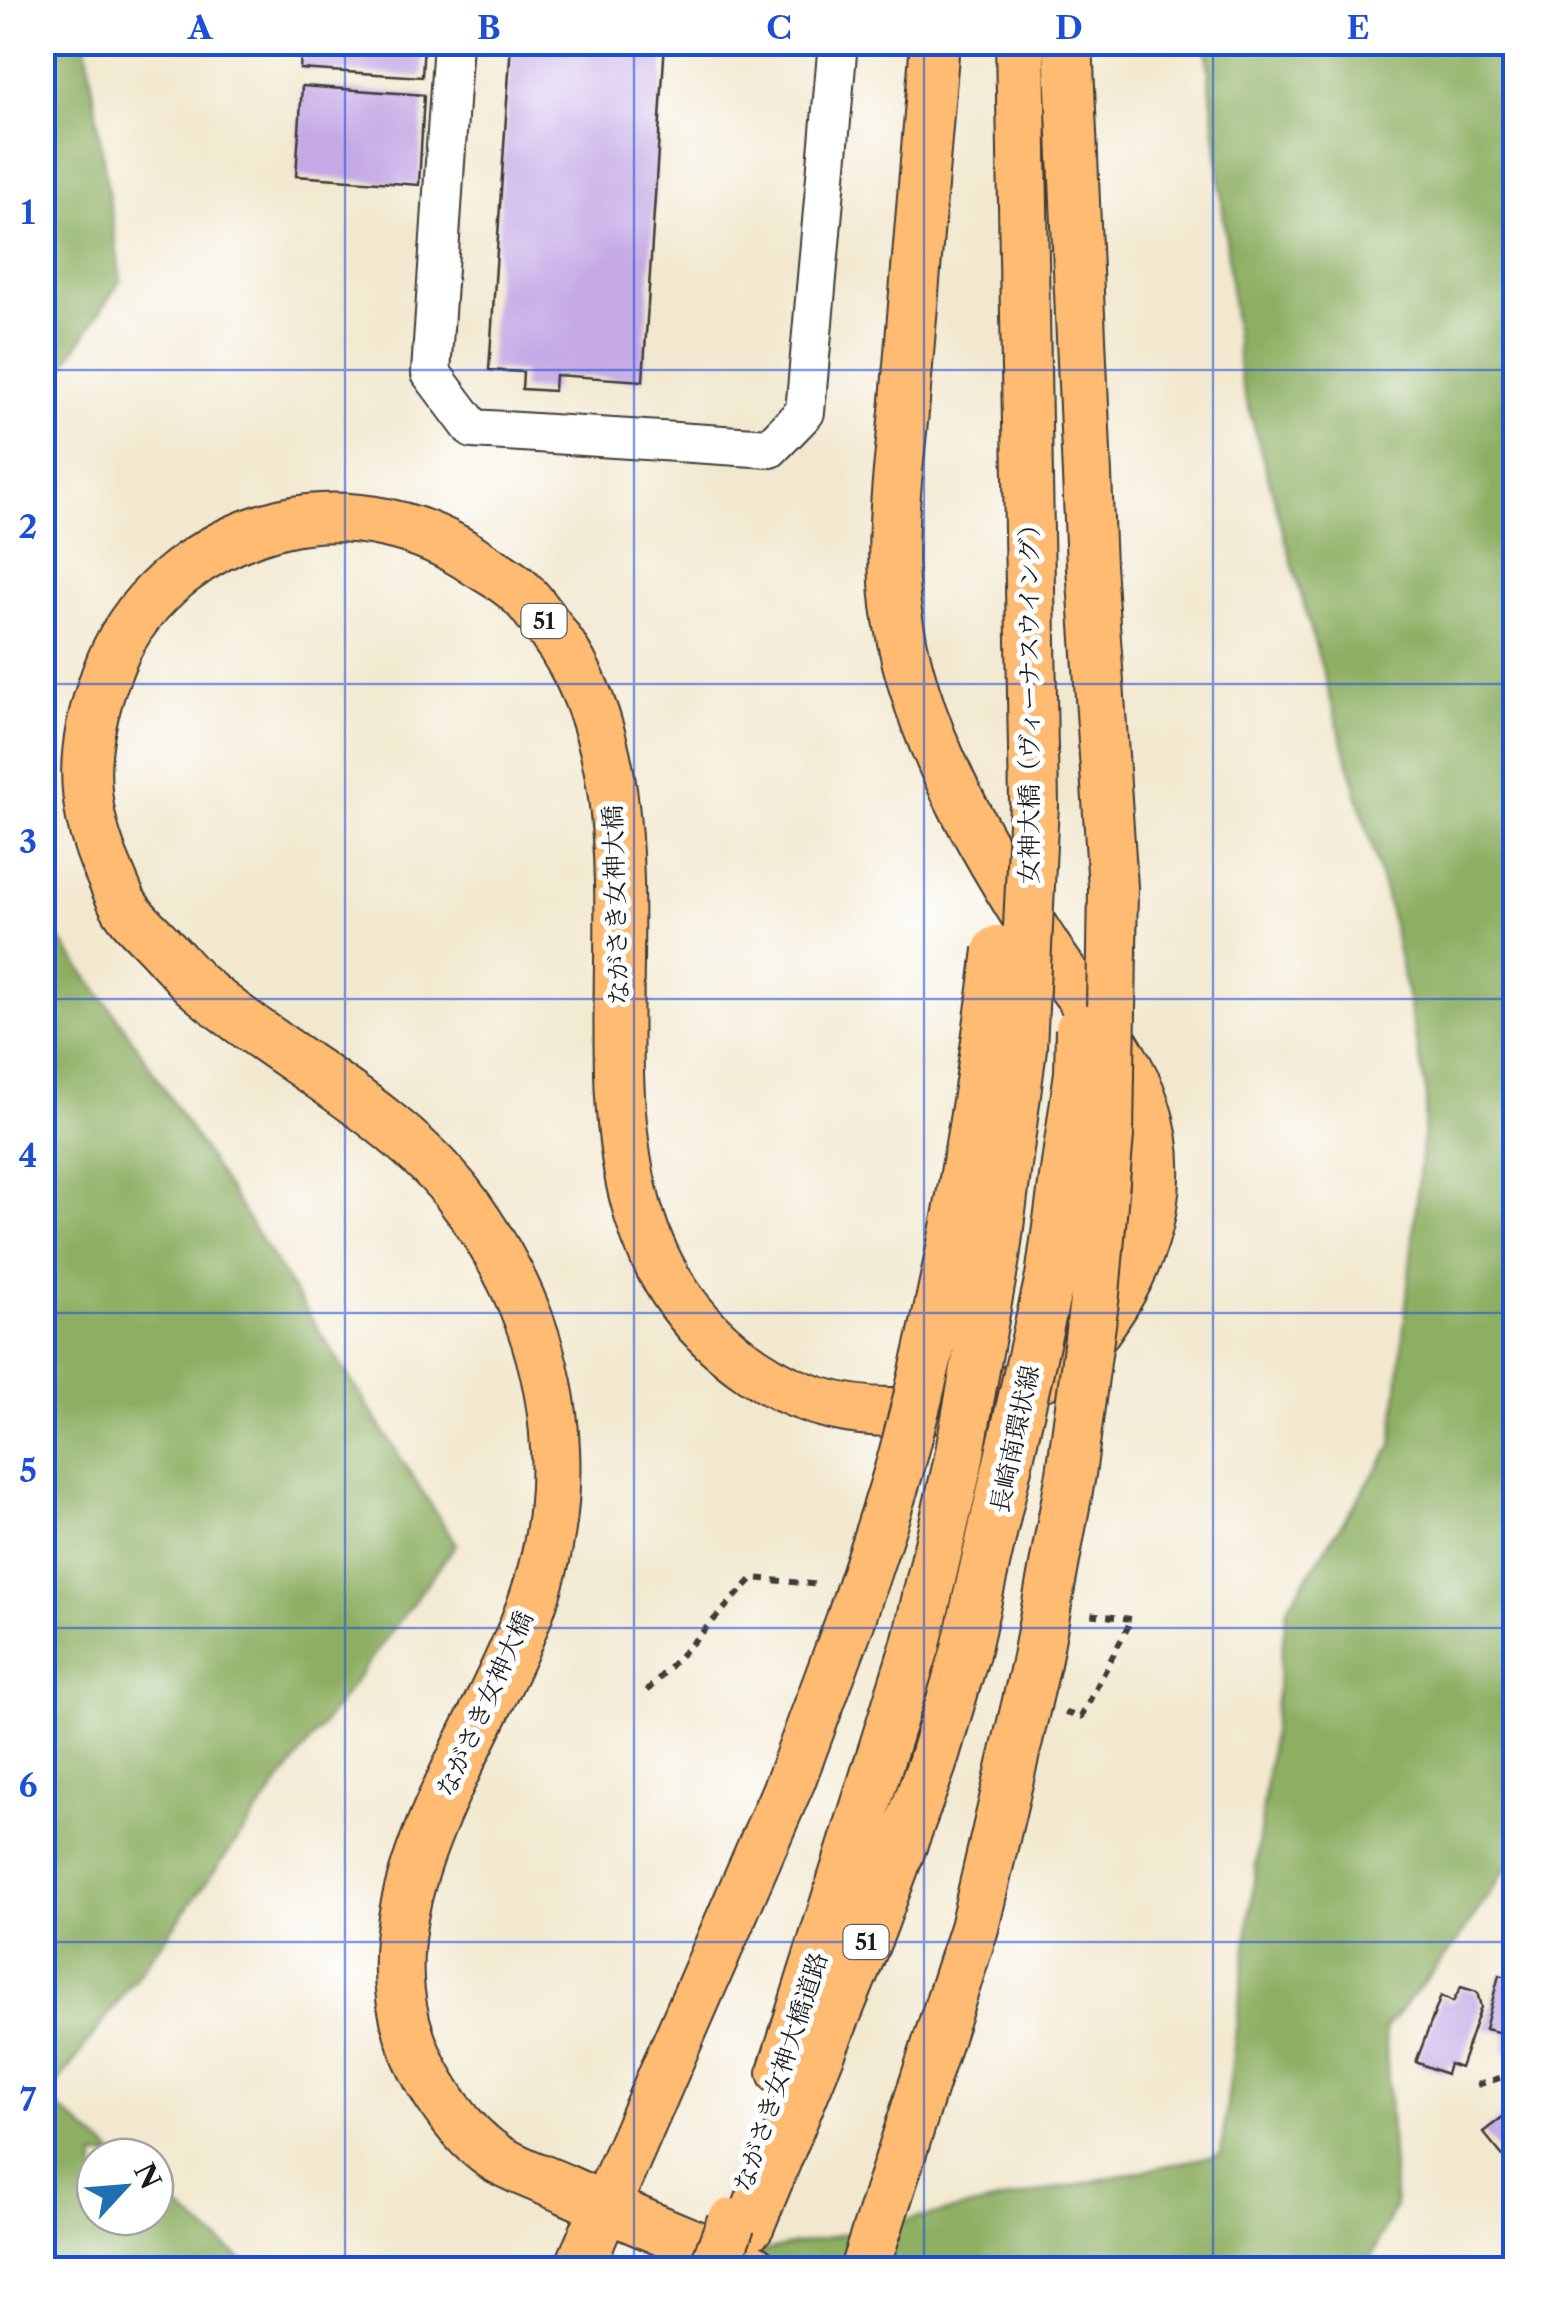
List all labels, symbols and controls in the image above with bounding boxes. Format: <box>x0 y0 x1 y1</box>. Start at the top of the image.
text: A <box>187 8 214 47</box>
text: B <box>477 8 501 47</box>
text: C <box>766 8 792 47</box>
text: D <box>1055 8 1083 47</box>
text: E <box>1346 8 1370 47</box>
text: 1 <box>21 193 36 232</box>
text: 2 <box>19 507 37 546</box>
street label: 女神大橋（ヴィーナスウイング） <box>1014 512 1045 884</box>
road number: 51 <box>522 604 566 638</box>
street label: ながさき女神大橋 <box>597 805 635 1005</box>
text: 3 <box>19 822 37 861</box>
text: 4 <box>19 1136 37 1175</box>
street label: 長崎南環状線 <box>984 1362 1046 1516</box>
text: 5 <box>19 1451 37 1490</box>
street label: ながさき女神大橋 <box>430 1606 540 1802</box>
text: 6 <box>18 1766 38 1805</box>
road number: 51 <box>844 1925 888 1959</box>
street label: ながさき女神大橋道路 <box>728 1948 834 2196</box>
text: 7 <box>20 2080 37 2119</box>
north arrow <box>75 2137 175 2237</box>
text: N <box>127 2158 168 2194</box>

